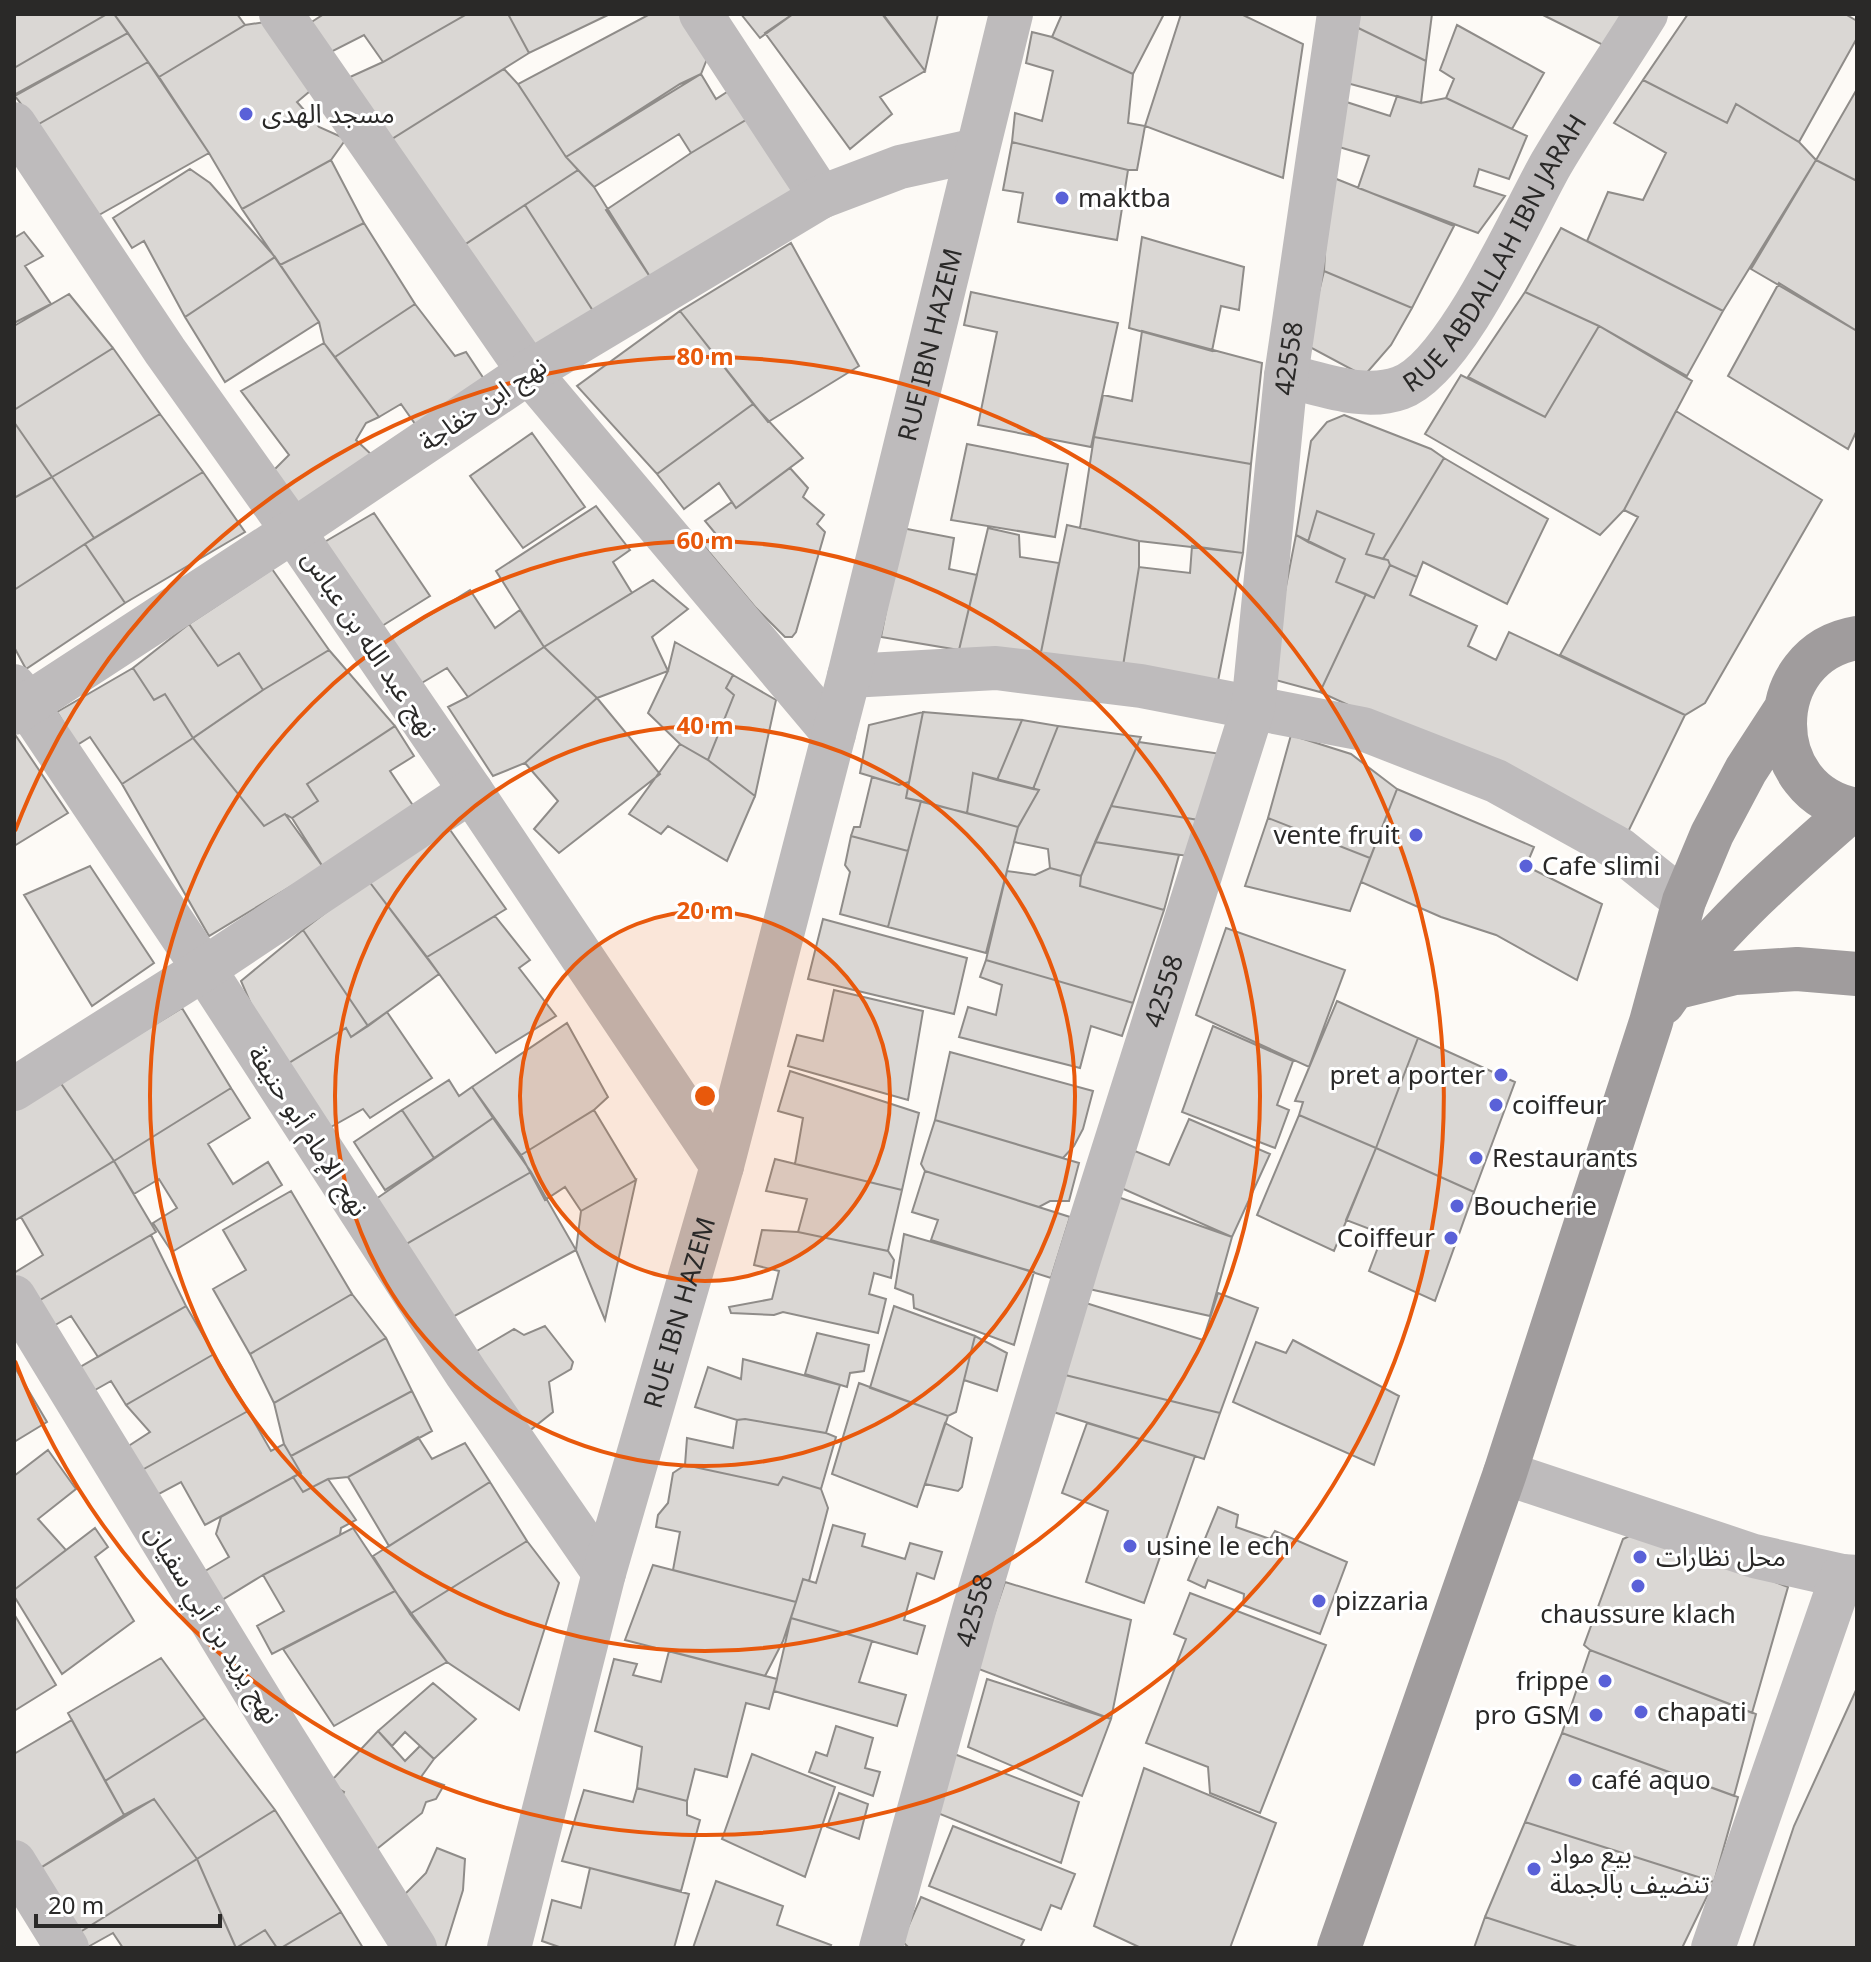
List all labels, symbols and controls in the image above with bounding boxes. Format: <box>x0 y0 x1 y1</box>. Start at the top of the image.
place label: مسجد الهدى <box>262 95 395 131</box>
marker: مسجد الهدى <box>237 105 255 123</box>
street label: RUE ABDALLAH IBN JARAH <box>1395 107 1594 400</box>
place label: maktba <box>1078 179 1171 215</box>
marker: maktba <box>1053 189 1071 207</box>
street label: RUE IBN HAZEM <box>888 244 970 445</box>
street label: 42558 <box>1265 319 1311 397</box>
text: 80 m <box>676 339 734 372</box>
street label: نهج ابن خفاجة <box>412 347 555 462</box>
text: 60 m <box>676 523 734 556</box>
street label: نهج عبد الله بن عباس <box>292 542 447 746</box>
text: 40 m <box>676 708 734 741</box>
place label: vente fruit <box>1273 816 1400 852</box>
marker: vente fruit <box>1407 826 1425 844</box>
place label: Cafe slimi <box>1542 847 1660 883</box>
marker: Cafe slimi <box>1517 857 1535 875</box>
text: 20 m <box>676 893 734 926</box>
street label: 42558 <box>1134 950 1191 1032</box>
street label: نهج الإمام أبو حنيفة <box>238 1038 378 1225</box>
place label: pret a porter <box>1329 1056 1485 1092</box>
marker: pret a porter <box>1492 1066 1510 1084</box>
centre of rings <box>691 1082 719 1110</box>
place label: coiffeur <box>1512 1086 1607 1122</box>
marker: coiffeur <box>1487 1096 1505 1114</box>
place label: Restaurants <box>1492 1139 1638 1175</box>
marker: Restaurants <box>1467 1149 1485 1167</box>
place label: Boucherie <box>1473 1187 1597 1223</box>
marker: Boucherie <box>1448 1197 1466 1215</box>
street label: RUE IBN HAZEM <box>634 1212 723 1412</box>
place label: Coiffeur <box>1337 1219 1435 1255</box>
marker: Coiffeur <box>1442 1229 1460 1247</box>
street label: نهج يزيد بن أبي سفيان <box>135 1517 290 1732</box>
place label: usine le ech <box>1146 1527 1290 1563</box>
marker: usine le ech <box>1121 1537 1139 1555</box>
place label: محل نظارات <box>1656 1538 1786 1574</box>
marker: محل نظارات <box>1631 1548 1649 1566</box>
street label: 42558 <box>946 1569 1001 1651</box>
marker: chaussure klach <box>1629 1577 1647 1595</box>
place label: pizzaria <box>1335 1582 1429 1618</box>
marker: pizzaria <box>1310 1592 1328 1610</box>
place label: chaussure klach <box>1540 1595 1736 1631</box>
place label: frippe <box>1516 1662 1589 1698</box>
marker: frippe <box>1596 1672 1614 1690</box>
place label: chapati <box>1657 1693 1747 1729</box>
place label: pro GSM <box>1475 1696 1580 1732</box>
marker: chapati <box>1632 1703 1650 1721</box>
marker: pro GSM <box>1587 1706 1605 1724</box>
place label: café aquo <box>1591 1761 1711 1797</box>
marker: café aquo <box>1566 1771 1584 1789</box>
place label: بيع مواد تنضيف بالجملة <box>1550 1835 1710 1901</box>
marker: بيع مواد تنضيف بالجملة <box>1525 1860 1543 1878</box>
scale bar <box>36 1878 220 1928</box>
text: 20 m <box>48 1888 104 1921</box>

